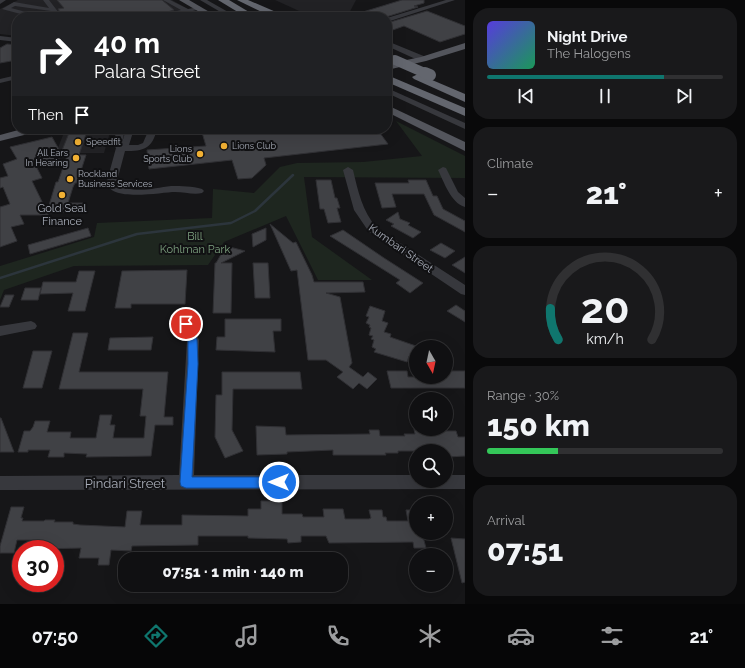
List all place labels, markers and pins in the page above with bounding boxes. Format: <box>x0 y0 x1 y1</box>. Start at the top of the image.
marker: Speedfit <box>73 137 83 147</box>
place label: Speedfit <box>86 137 121 147</box>
marker: Lions Club <box>219 141 229 151</box>
place label: Lions Club <box>232 141 276 151</box>
place label: Lions Sports Club <box>143 144 193 164</box>
place label: All Ears In Hearing <box>26 148 69 168</box>
marker: Lions Sports Club <box>195 149 205 159</box>
marker: All Ears In Hearing <box>71 153 81 163</box>
place label: Rockland Business Services <box>78 169 153 189</box>
marker: Rockland Business Services <box>65 174 75 184</box>
marker: Gold Seal Finance <box>57 190 67 200</box>
place label: Gold Seal Finance <box>37 202 87 228</box>
pin <box>169 307 203 341</box>

